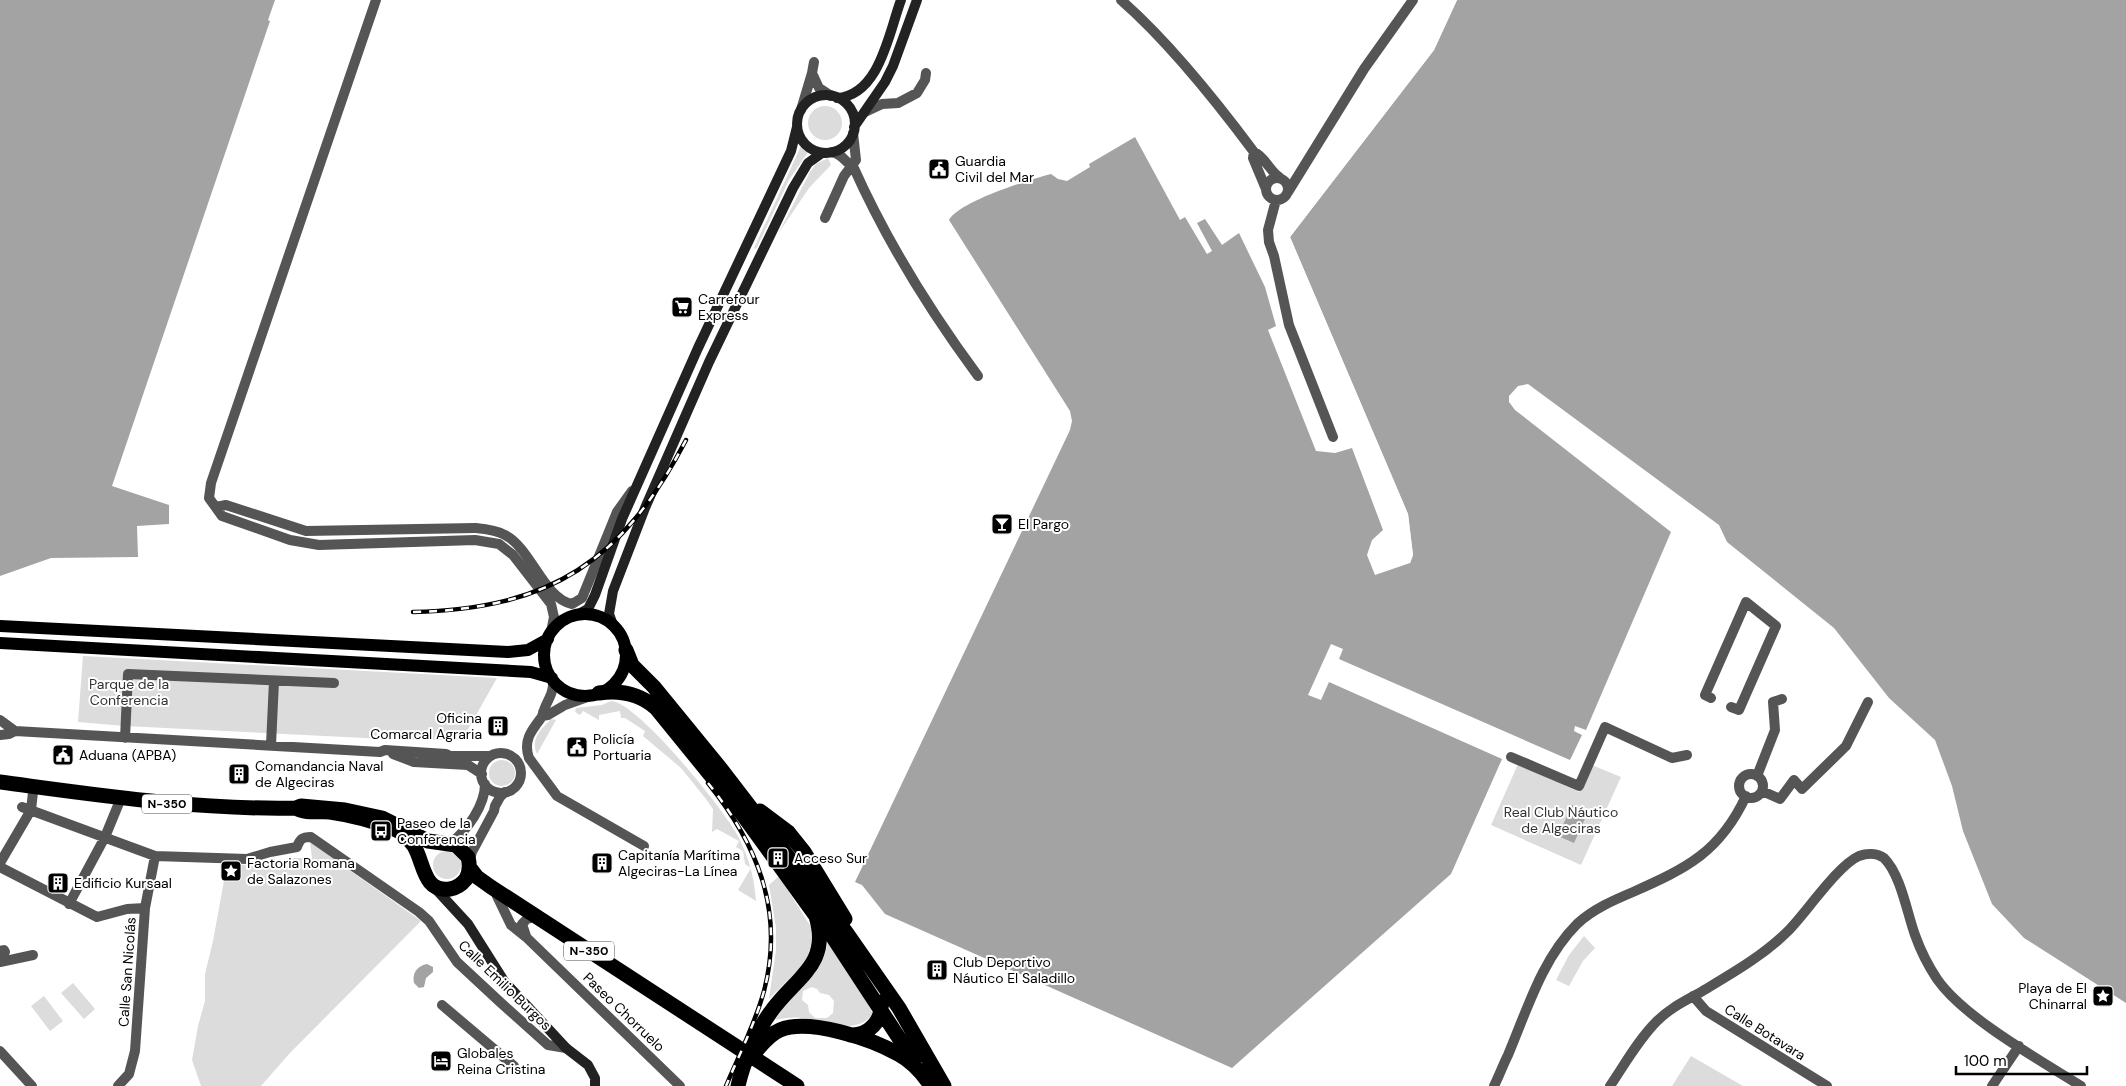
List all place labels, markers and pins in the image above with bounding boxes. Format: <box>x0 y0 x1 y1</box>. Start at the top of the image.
place label: Guardia Civil del Mar <box>955 152 1034 186</box>
public building icon: Guardia Civil del Mar <box>927 157 951 181</box>
place label: Carrefour Express <box>698 290 760 324</box>
supermarket icon: Carrefour Express <box>670 295 694 319</box>
bar icon: El Pargo <box>990 512 1014 536</box>
place label: El Pargo <box>1018 515 1069 533</box>
place label: Oficina Comarcal Agraria <box>370 709 482 743</box>
building icon: Oficina Comarcal Agraria <box>486 714 510 738</box>
place label: Policía Portuaria <box>593 730 651 764</box>
public building icon: Policía Portuaria <box>565 735 589 759</box>
public building icon: Aduana (APBA) <box>51 743 75 767</box>
place label: Aduana (APBA) <box>79 746 176 764</box>
place label: Comandancia Naval de Algeciras <box>255 757 383 791</box>
building icon: Comandancia Naval de Algeciras <box>227 762 251 786</box>
place label: Paseo de la Conferencia <box>397 814 476 848</box>
bus stop icon: Paseo de la Conferencia <box>369 819 393 843</box>
place label: Capitanía Marítima Algeciras-La Línea <box>618 846 740 880</box>
building icon: Acceso Sur <box>766 846 790 870</box>
place label: Acceso Sur <box>794 849 867 867</box>
building icon: Capitanía Marítima Algeciras-La Línea <box>590 851 614 875</box>
place label: Factoria Romana de Salazones <box>247 854 355 888</box>
place icon: Factoria Romana de Salazones <box>219 859 243 883</box>
building icon: Edificio Kursaal <box>46 871 70 895</box>
place label: Edificio Kursaal <box>74 874 172 892</box>
place label: Club Deportivo Náutico El Saladillo <box>953 953 1075 987</box>
building icon: Club Deportivo Náutico El Saladillo <box>925 958 949 982</box>
place label: Playa de El Chinarral <box>2018 979 2087 1013</box>
place icon: Playa de El Chinarral <box>2091 984 2115 1008</box>
place label: Globales Reina Cristina <box>457 1044 545 1078</box>
hotel icon: Globales Reina Cristina <box>429 1049 453 1073</box>

